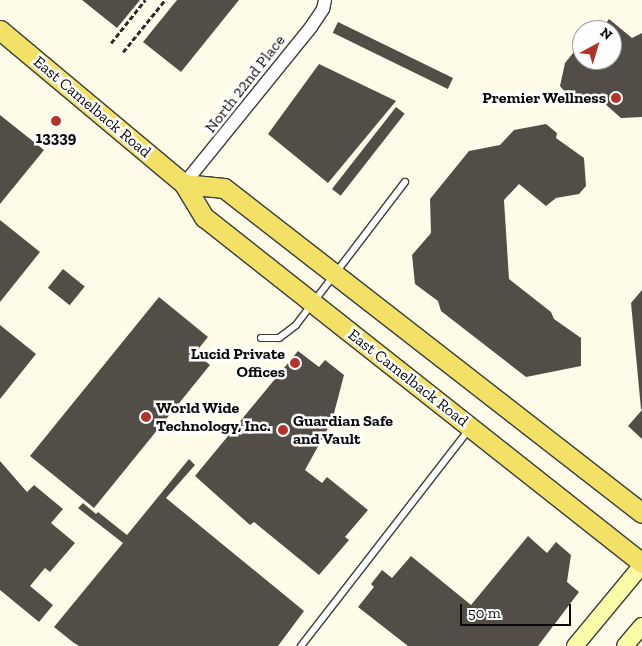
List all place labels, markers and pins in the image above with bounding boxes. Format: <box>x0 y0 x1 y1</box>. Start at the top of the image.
place label: Premier Wellness <box>481 88 606 108</box>
marker: Premier Wellness <box>610 92 622 104</box>
marker: 13339 <box>50 115 62 127</box>
place label: 13339 <box>36 128 76 148</box>
place label: Lucid Private Offices <box>191 344 285 382</box>
marker: Lucid Private Offices <box>289 357 301 369</box>
place label: World Wide Technology, Inc. <box>156 398 271 436</box>
marker: World Wide Technology, Inc. <box>140 411 152 423</box>
place label: Guardian Safe and Vault <box>293 411 393 449</box>
marker: Guardian Safe and Vault <box>277 424 289 436</box>

